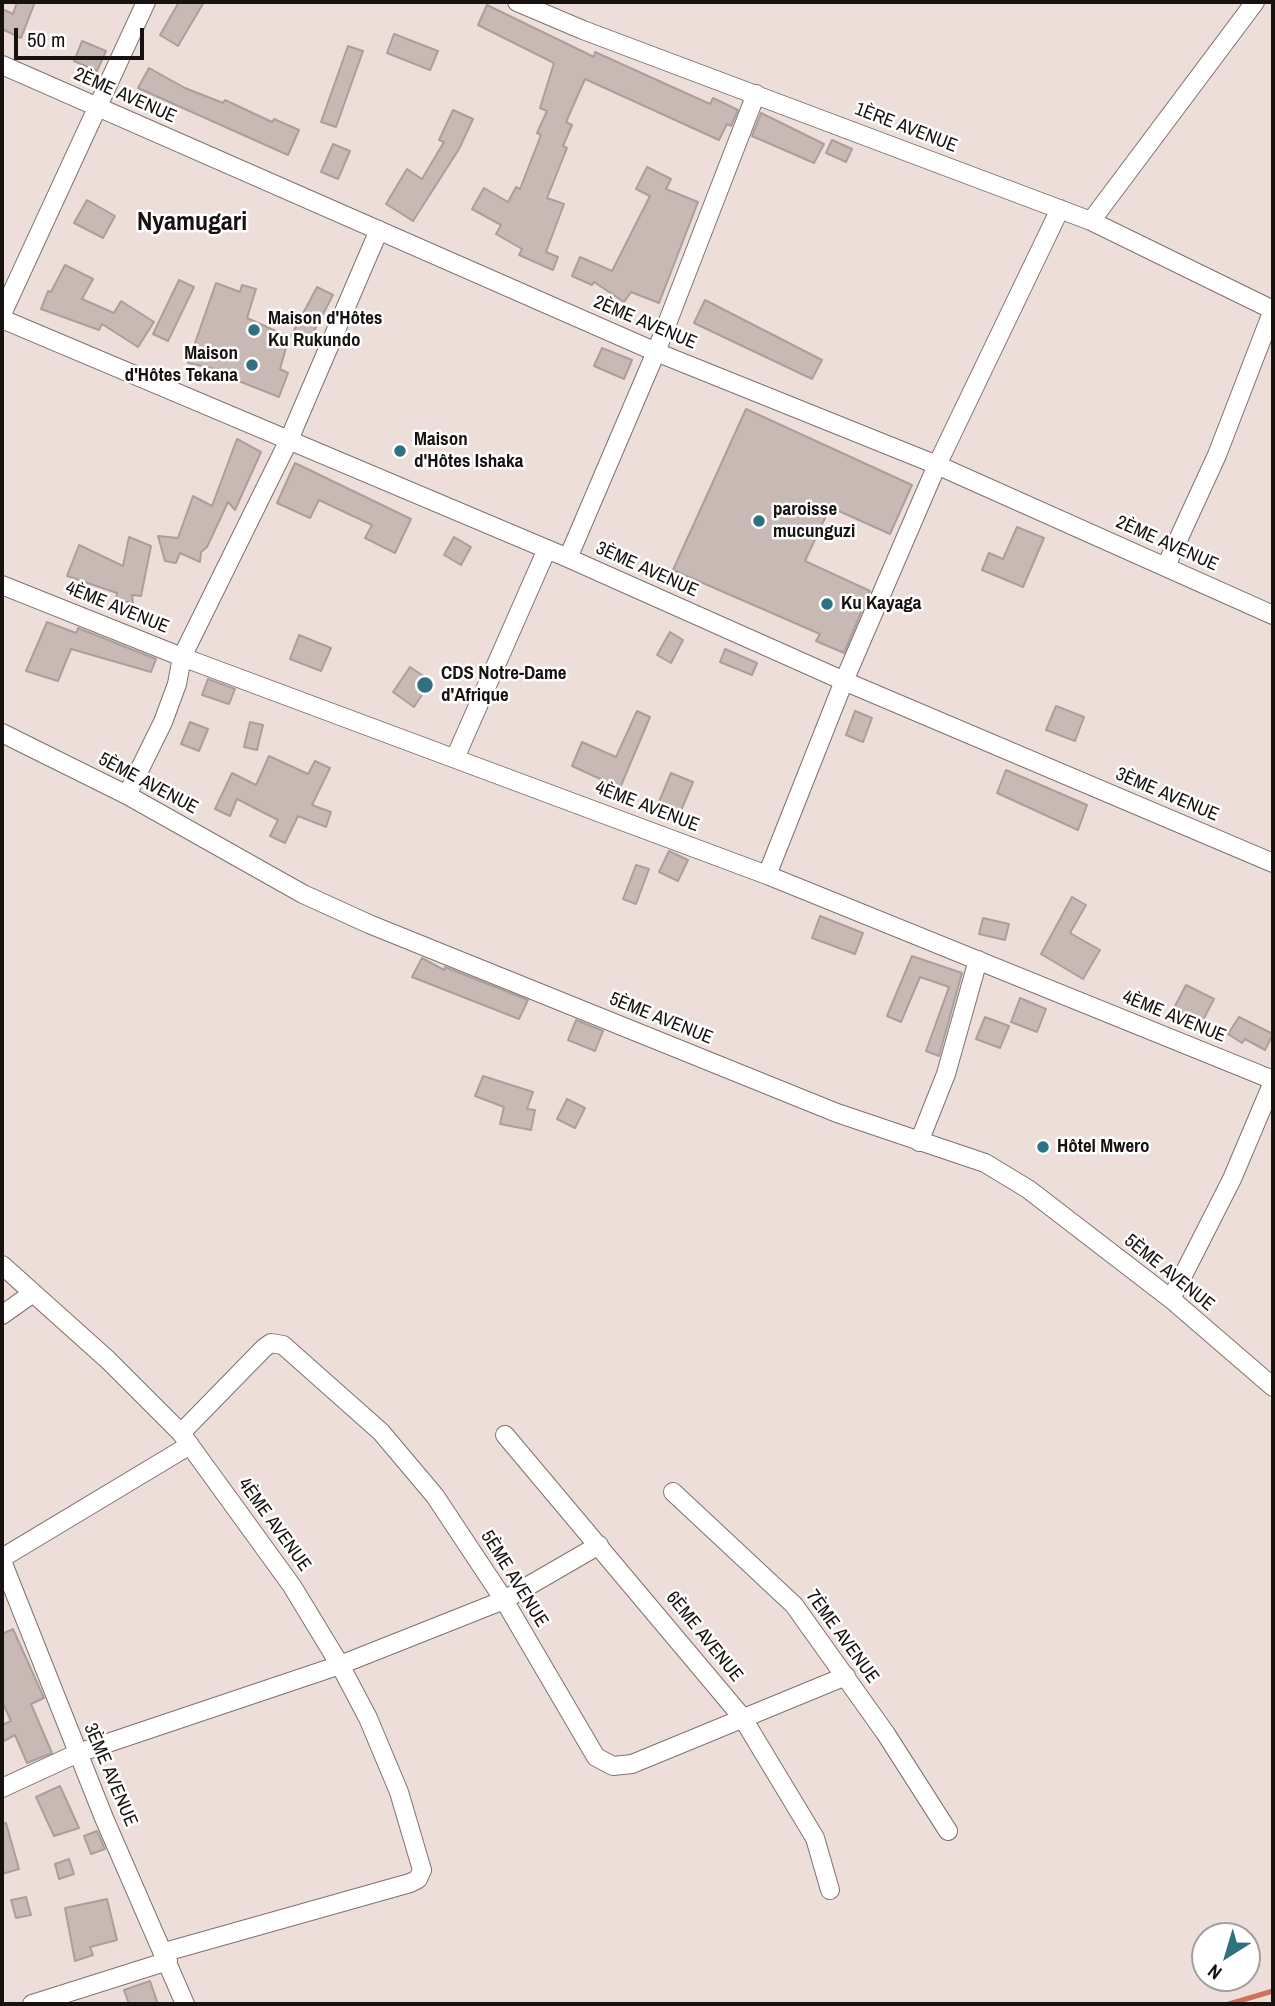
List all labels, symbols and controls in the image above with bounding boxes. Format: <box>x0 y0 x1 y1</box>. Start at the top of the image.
scale bar <box>18 14 147 58</box>
text: 50 m <box>27 25 65 54</box>
street label: 2ÈME AVENUE <box>70 63 180 129</box>
street label: 1ÈRE AVENUE <box>852 98 960 158</box>
district label: Nyamugari <box>137 207 247 239</box>
street label: 2ÈME AVENUE <box>590 291 700 355</box>
place label: Maison d'Hôtes Ku Rukundo <box>268 308 383 352</box>
marker: Maison d'Hôtes Ku Rukundo <box>246 322 262 338</box>
place label: Maison d'Hôtes Tekana <box>125 343 238 387</box>
marker: Maison d'Hôtes Tekana <box>244 357 260 373</box>
place label: Maison d'Hôtes Ishaka <box>414 429 523 473</box>
marker: Maison d'Hôtes Ishaka <box>392 443 408 459</box>
place label: paroisse mucunguzi <box>773 499 855 543</box>
street label: 2ÈME AVENUE <box>1112 511 1222 577</box>
marker: paroisse mucunguzi <box>751 513 767 529</box>
street label: 3ÈME AVENUE <box>592 537 702 603</box>
street label: 4ÈME AVENUE <box>62 577 172 639</box>
place label: Ku Kayaga <box>841 593 922 615</box>
marker: Ku Kayaga <box>819 596 835 612</box>
place label: CDS Notre-Dame d'Afrique <box>441 663 567 707</box>
marker: CDS Notre-Dame d'Afrique <box>415 675 435 695</box>
street label: 5ÈME AVENUE <box>94 748 202 820</box>
street label: 3ÈME AVENUE <box>1112 763 1222 827</box>
street label: 4ÈME AVENUE <box>592 777 702 837</box>
street label: 4ÈME AVENUE <box>1119 986 1229 1048</box>
street label: 5ÈME AVENUE <box>606 988 716 1050</box>
place label: Hôtel Mwero <box>1057 1136 1150 1158</box>
marker: Hôtel Mwero <box>1035 1139 1051 1155</box>
street label: 5ÈME AVENUE <box>1119 1230 1219 1316</box>
street label: 4ÈME AVENUE <box>233 1474 315 1576</box>
street label: 5ÈME AVENUE <box>475 1526 553 1632</box>
street label: 7ÈME AVENUE <box>801 1586 883 1688</box>
street label: 6ÈME AVENUE <box>661 1587 747 1687</box>
street label: 3ÈME AVENUE <box>78 1720 142 1830</box>
north arrow <box>1191 1922 1261 1992</box>
text: N <box>1202 1958 1227 1986</box>

